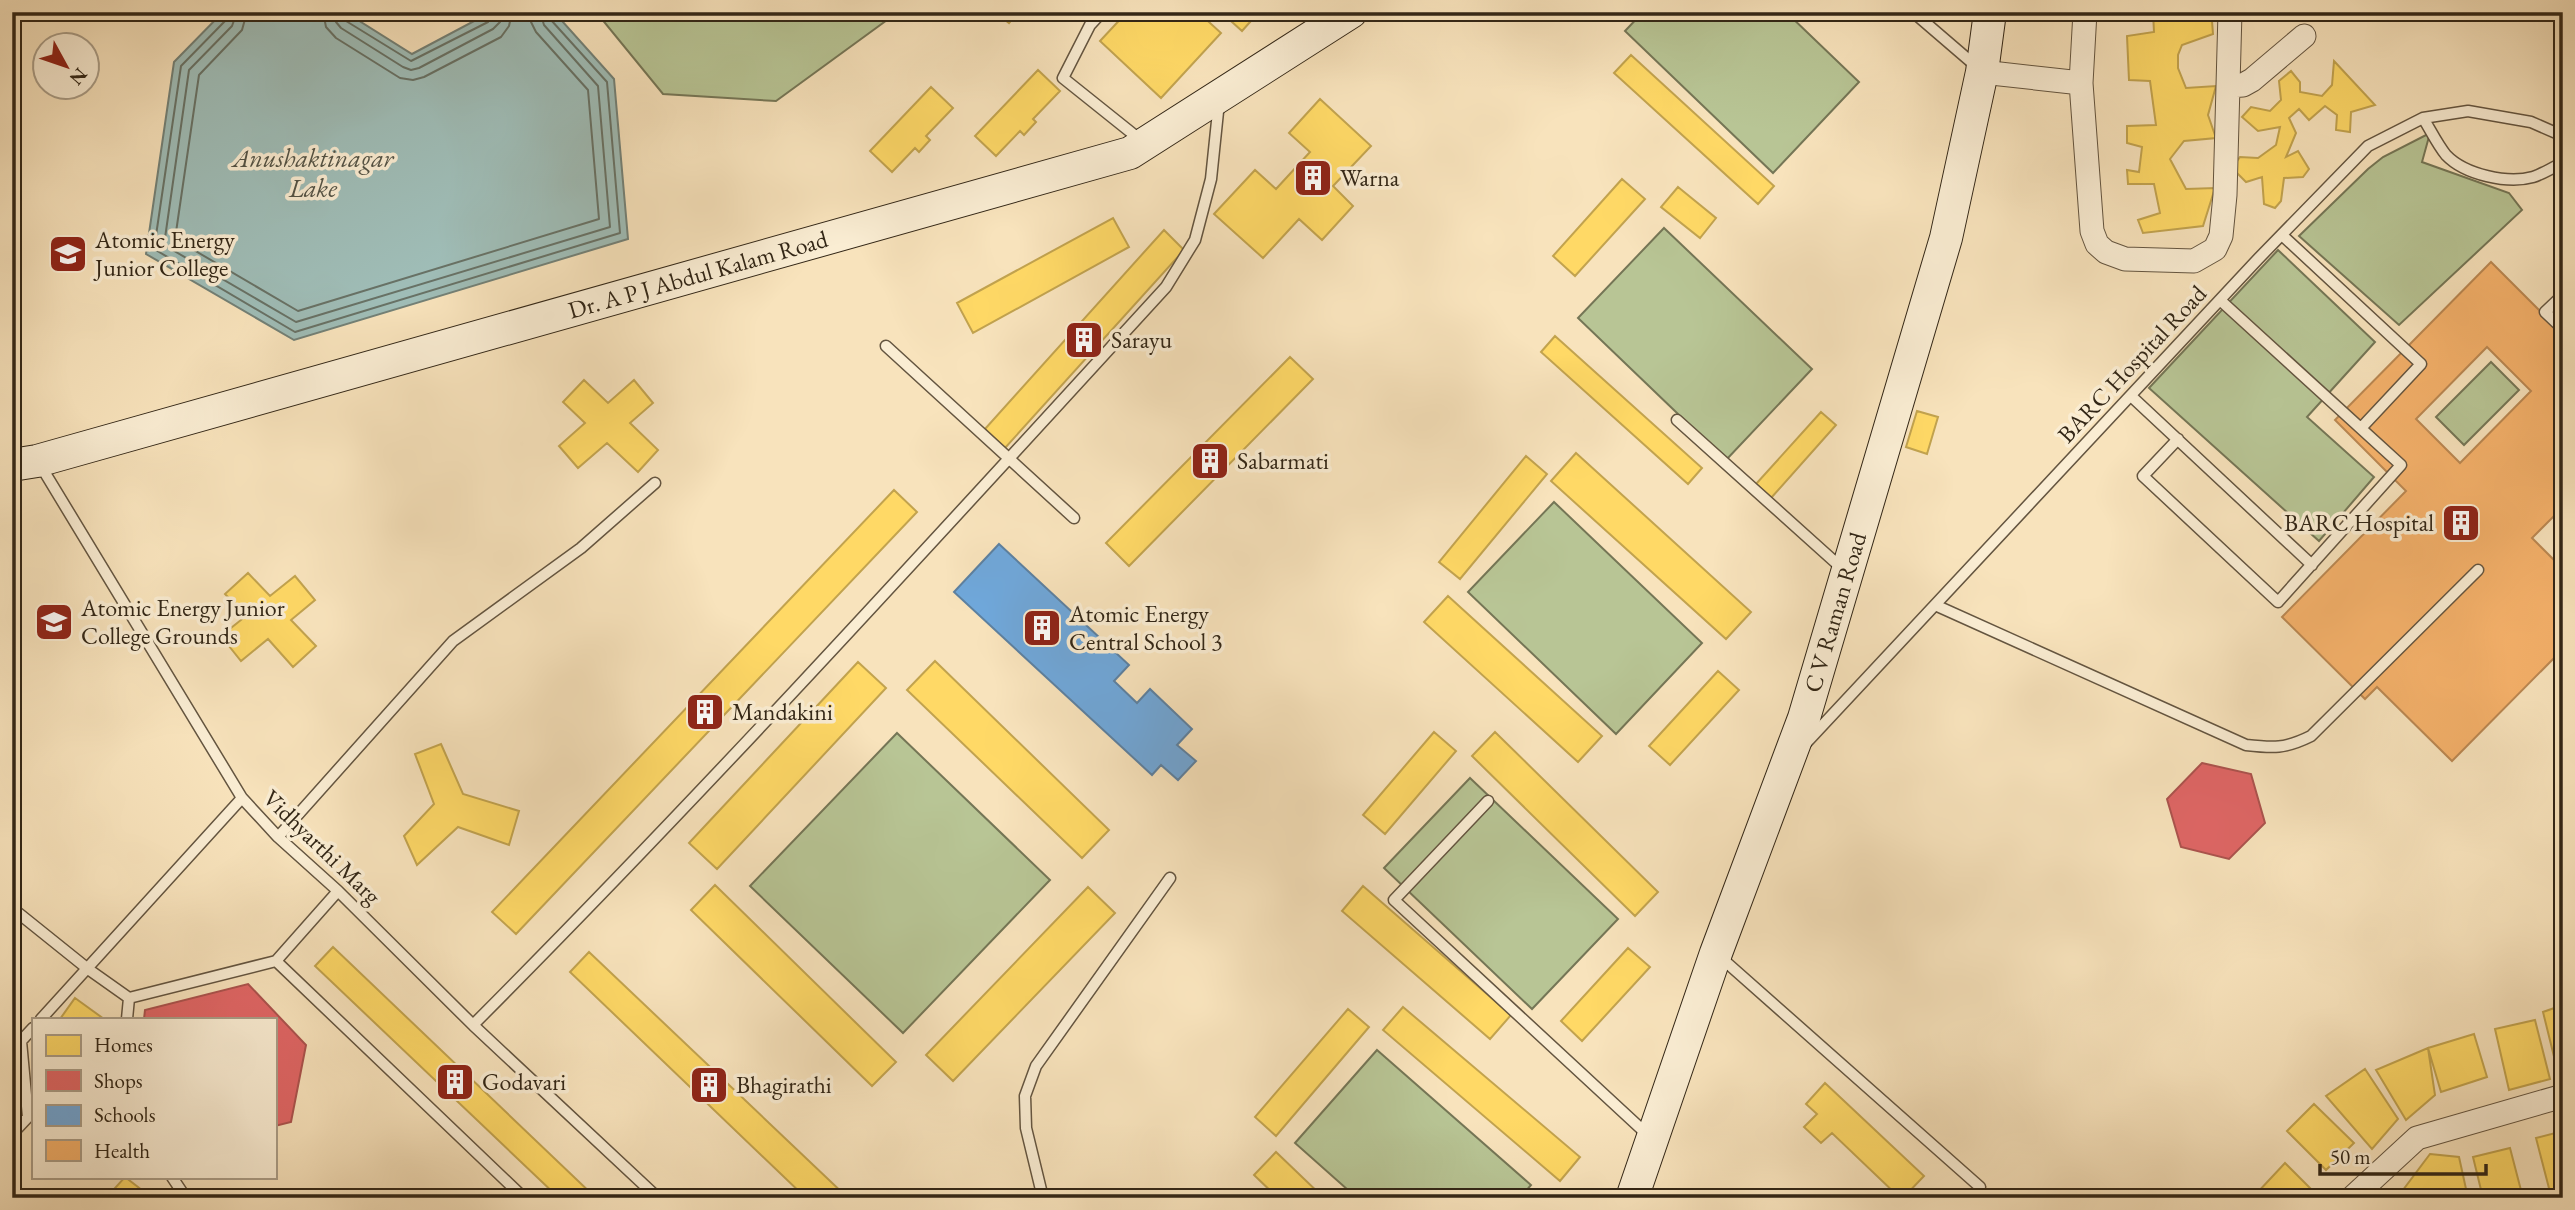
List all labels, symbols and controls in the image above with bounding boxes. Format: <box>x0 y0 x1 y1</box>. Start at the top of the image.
north arrow <box>32 32 102 102</box>
text: N <box>64 63 93 91</box>
water label: Anushaktinagar Lake <box>231 141 395 205</box>
building icon: Warna <box>1292 157 1334 199</box>
place label: Warna <box>1340 162 1400 193</box>
street label: Dr. A P J Abdul Kalam Road <box>564 223 832 326</box>
place label: Atomic Energy Junior College <box>93 224 235 283</box>
school or university icon: Atomic Energy Junior College <box>47 233 89 275</box>
street label: BARC Hospital Road <box>2050 278 2213 449</box>
building icon: Sarayu <box>1063 319 1105 361</box>
place label: Sarayu <box>1111 324 1173 355</box>
building icon: Sabarmati <box>1189 440 1231 482</box>
place label: Sabarmati <box>1237 445 1329 476</box>
building icon: BARC Hospital <box>2440 502 2482 544</box>
place label: BARC Hospital <box>2284 507 2434 538</box>
street label: C V Raman Road <box>1796 528 1873 696</box>
place label: Atomic Energy Junior College Grounds <box>80 592 285 651</box>
place label: Atomic Energy Central School 3 <box>1068 598 1223 657</box>
school or university icon: Atomic Energy Junior College Grounds <box>33 601 75 643</box>
building icon: Atomic Energy Central School 3 <box>1021 607 1063 649</box>
building icon: Mandakini <box>684 691 726 733</box>
place label: Mandakini <box>732 696 833 727</box>
street label: Vidhyarthi Marg <box>257 782 388 911</box>
legend <box>32 1018 276 1178</box>
text: Homes <box>94 1031 153 1058</box>
building icon: Godavari <box>434 1061 476 1103</box>
building icon: Bhagirathi <box>688 1064 730 1106</box>
place label: Godavari <box>482 1066 566 1097</box>
text: Shops <box>94 1067 143 1094</box>
place label: Bhagirathi <box>736 1069 832 1100</box>
text: Schools <box>94 1101 156 1128</box>
scale bar <box>2320 1133 2486 1177</box>
text: Health <box>94 1137 150 1164</box>
text: 50 m <box>2330 1143 2371 1170</box>

